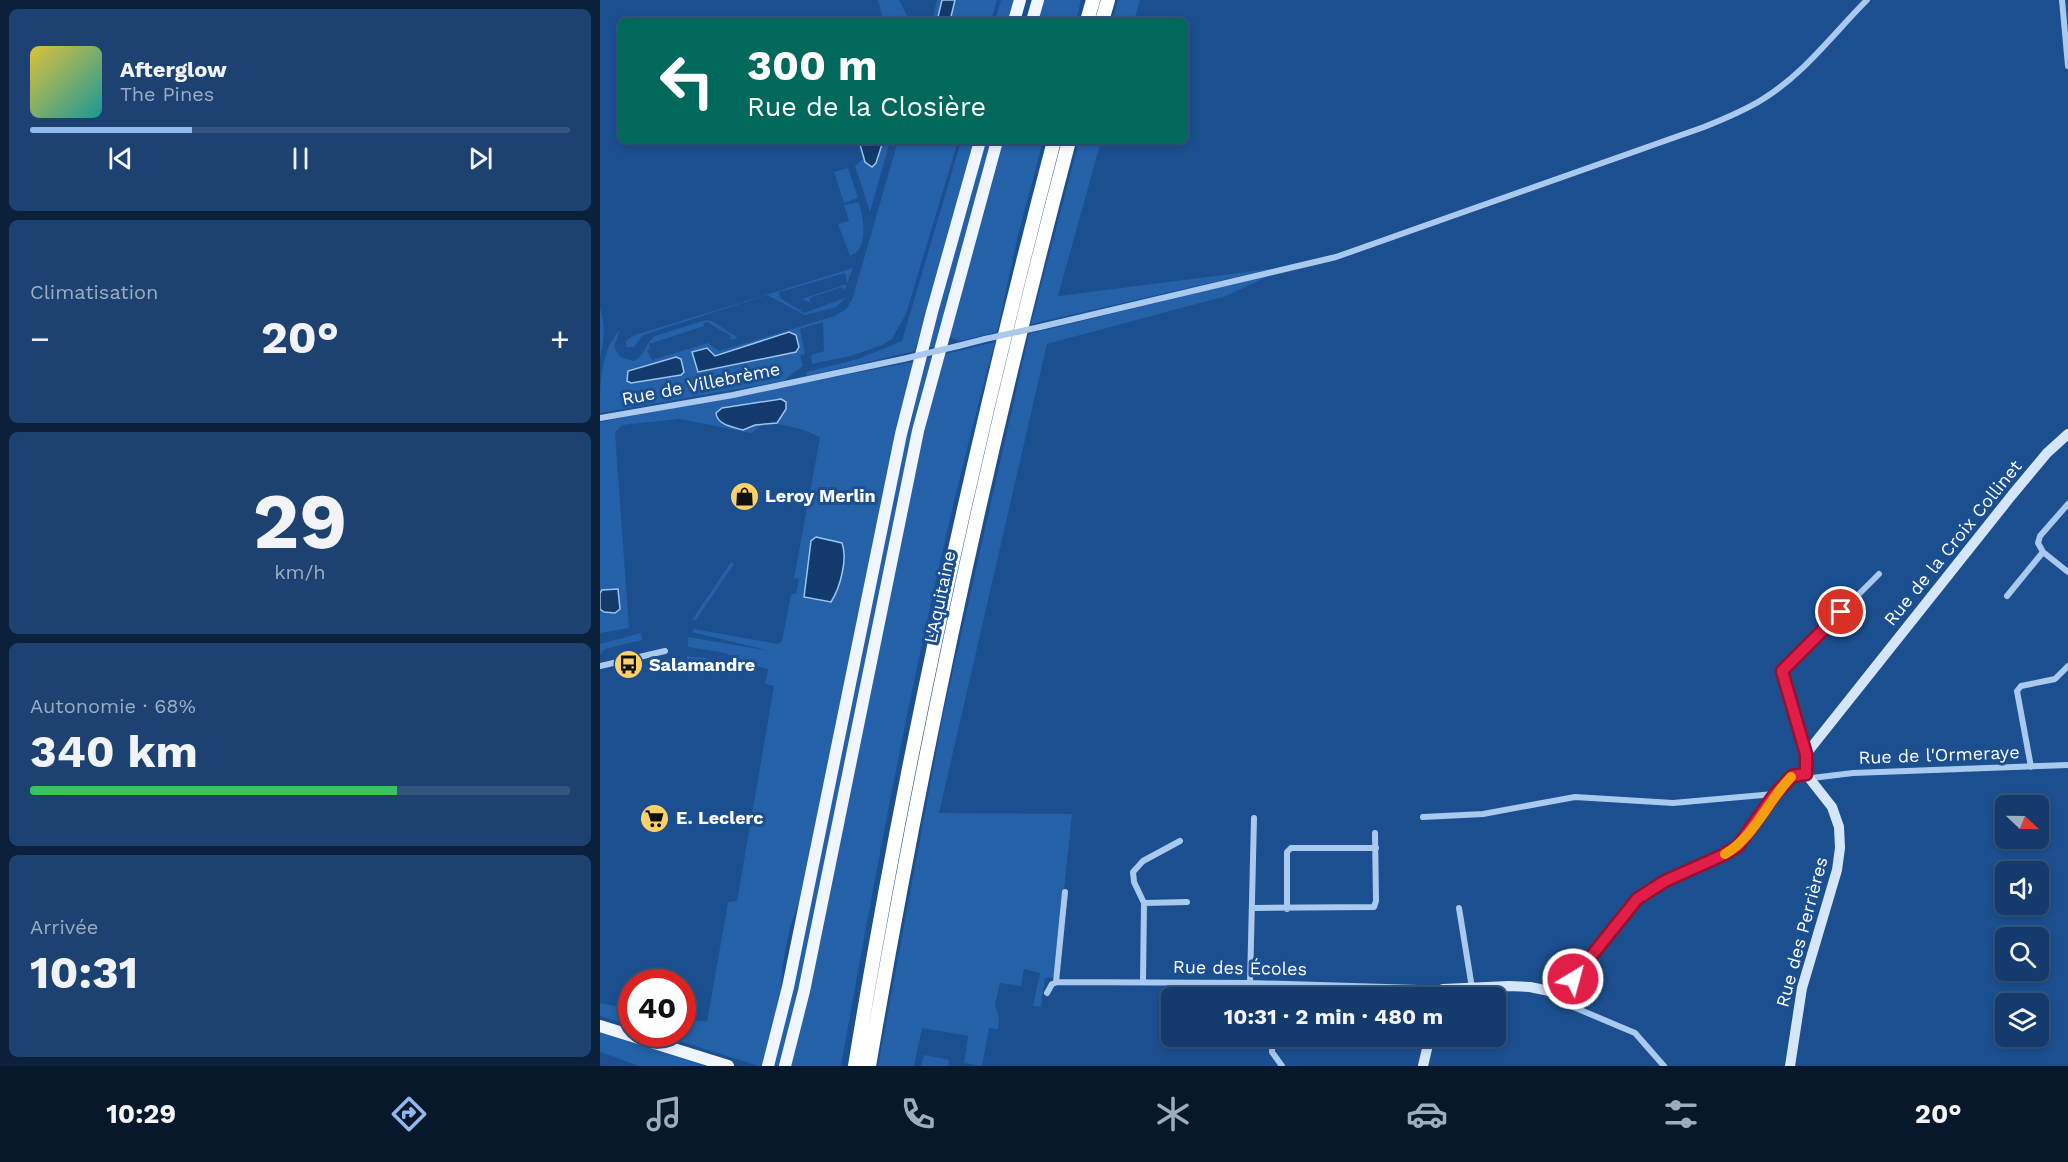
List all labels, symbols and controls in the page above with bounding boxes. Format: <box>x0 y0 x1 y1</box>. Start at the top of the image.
text: 300 m <box>747 41 878 90</box>
icon: left <box>648 42 726 120</box>
text: Afterglow <box>120 57 227 82</box>
text: The Pines <box>120 82 214 106</box>
text: Rue de la Closière <box>747 91 986 123</box>
icon: previous <box>104 142 137 175</box>
icon: pause <box>284 142 317 175</box>
icon: next <box>464 142 497 175</box>
text: Climatisation <box>30 280 158 304</box>
text: 20° <box>261 311 339 364</box>
text: − <box>30 319 50 358</box>
text: + <box>550 319 570 358</box>
street label: Rue de Villebrème <box>620 358 782 409</box>
street label: Rue de la Croix Collinet <box>1879 455 2026 630</box>
text: 29 <box>253 475 347 567</box>
shop icon: Leroy Merlin <box>728 480 760 512</box>
place label: Leroy Merlin <box>765 485 876 506</box>
street label: L'Aquitaine <box>919 549 960 645</box>
text: km/h <box>274 560 326 584</box>
pin <box>1815 586 1866 637</box>
icon: arrive <box>1824 595 1857 628</box>
bus stop icon: Salamandre <box>612 649 644 681</box>
place label: Salamandre <box>649 654 755 675</box>
text: Autonomie · 68% <box>30 694 196 718</box>
text: 340 km <box>30 725 198 778</box>
street label: Rue de l'Ormeraye <box>1858 741 2020 768</box>
north arrow <box>1995 795 2049 849</box>
map controls <box>1995 795 2049 1047</box>
supermarket icon: E. Leclerc <box>639 802 671 834</box>
place label: E. Leclerc <box>676 807 763 828</box>
street label: Rue des Perrières <box>1771 854 1832 1009</box>
button: sound <box>1995 861 2049 915</box>
text: Arrivée <box>30 915 98 939</box>
button: search <box>1995 927 2049 981</box>
text: 10:31 <box>30 946 138 999</box>
position arrow <box>1541 947 1605 1011</box>
street label: Rue des Écoles <box>1173 956 1307 979</box>
speed limit sign: 40 <box>618 969 696 1047</box>
button: layers <box>1995 993 2049 1047</box>
text: 10:31 · 2 min · 480 m <box>1224 1004 1443 1029</box>
icon: directions <box>388 1093 430 1135</box>
icon: music <box>643 1093 685 1135</box>
icon: phone <box>897 1093 939 1135</box>
icon: climate <box>1152 1093 1194 1135</box>
icon: car <box>1406 1093 1448 1135</box>
icon: filters <box>1660 1093 1702 1135</box>
text: 10:29 <box>106 1098 176 1130</box>
text: 20° <box>1915 1098 1962 1130</box>

